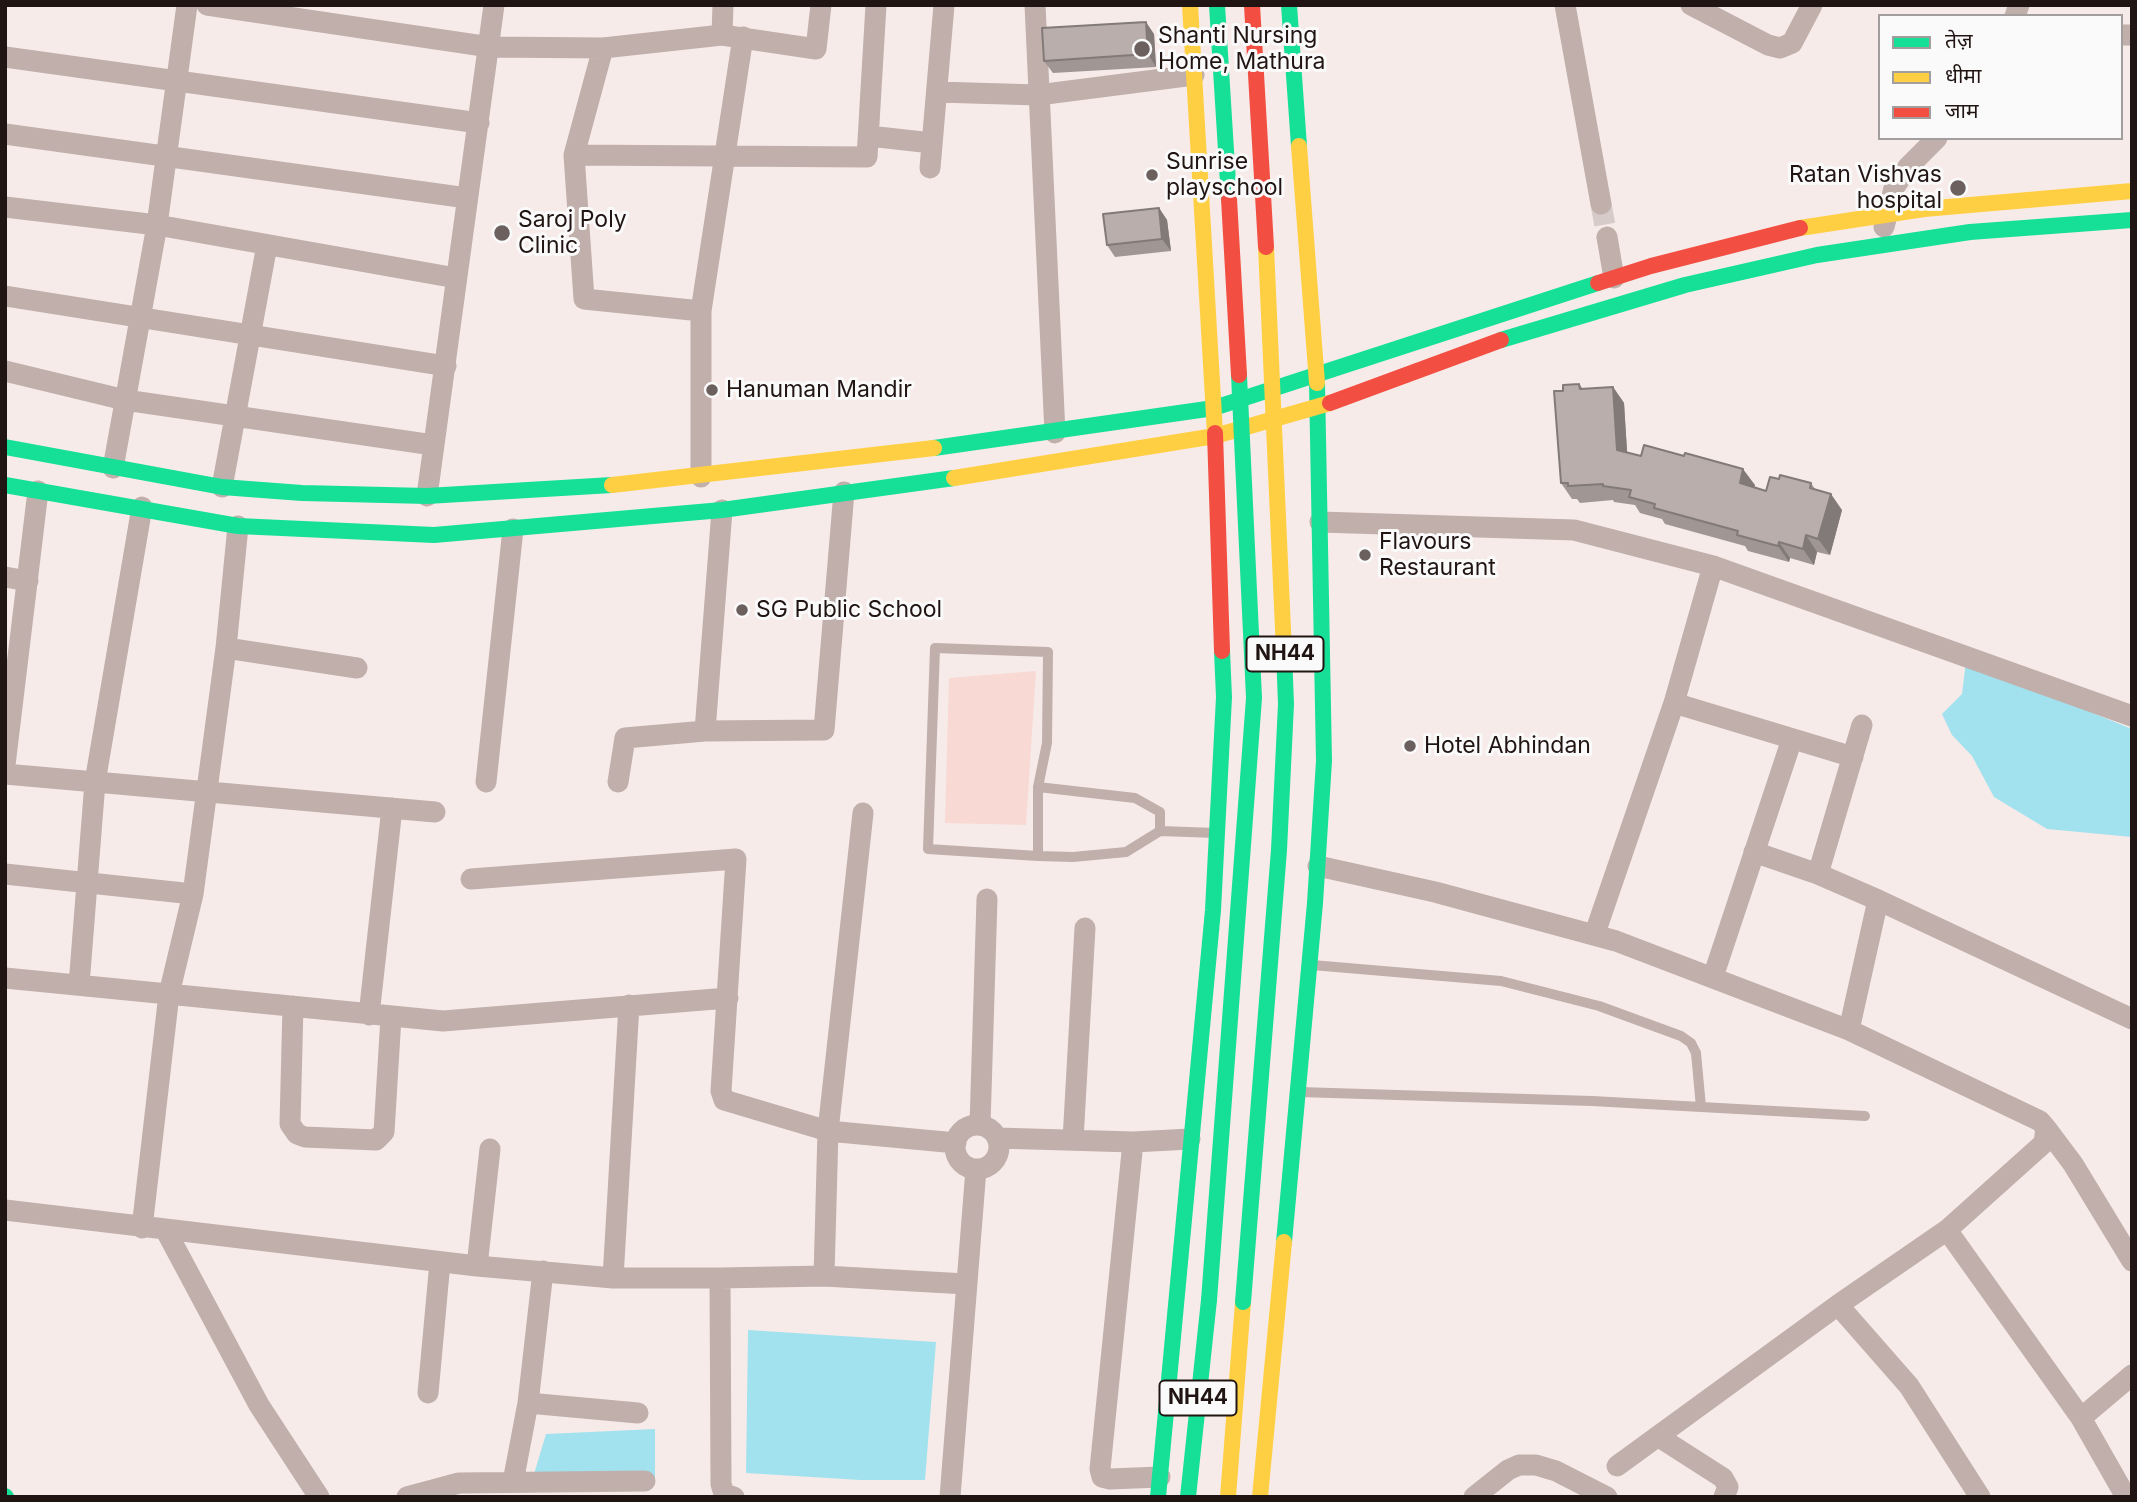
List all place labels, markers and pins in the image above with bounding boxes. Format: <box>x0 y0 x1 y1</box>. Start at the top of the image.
place label: Shanti Nursing Home, Mathura <box>1158 22 1326 76</box>
marker: Shanti Nursing Home, Mathura <box>1132 39 1152 59</box>
place label: Sunrise playschool <box>1166 148 1283 202</box>
place label: Ratan Vishvas hospital <box>1789 161 1942 215</box>
marker: Sunrise playschool <box>1144 167 1160 183</box>
marker: Ratan Vishvas hospital <box>1948 178 1968 198</box>
place label: Saroj Poly Clinic <box>518 206 627 260</box>
marker: Saroj Poly Clinic <box>492 223 512 243</box>
place label: Hanuman Mandir <box>726 376 912 404</box>
marker: Hanuman Mandir <box>704 382 720 398</box>
place label: Flavours Restaurant <box>1379 528 1496 582</box>
marker: Flavours Restaurant <box>1357 547 1373 563</box>
place label: SG Public School <box>756 596 942 624</box>
marker: SG Public School <box>734 602 750 618</box>
place label: Hotel Abhindan <box>1424 732 1591 760</box>
marker: Hotel Abhindan <box>1402 738 1418 754</box>

